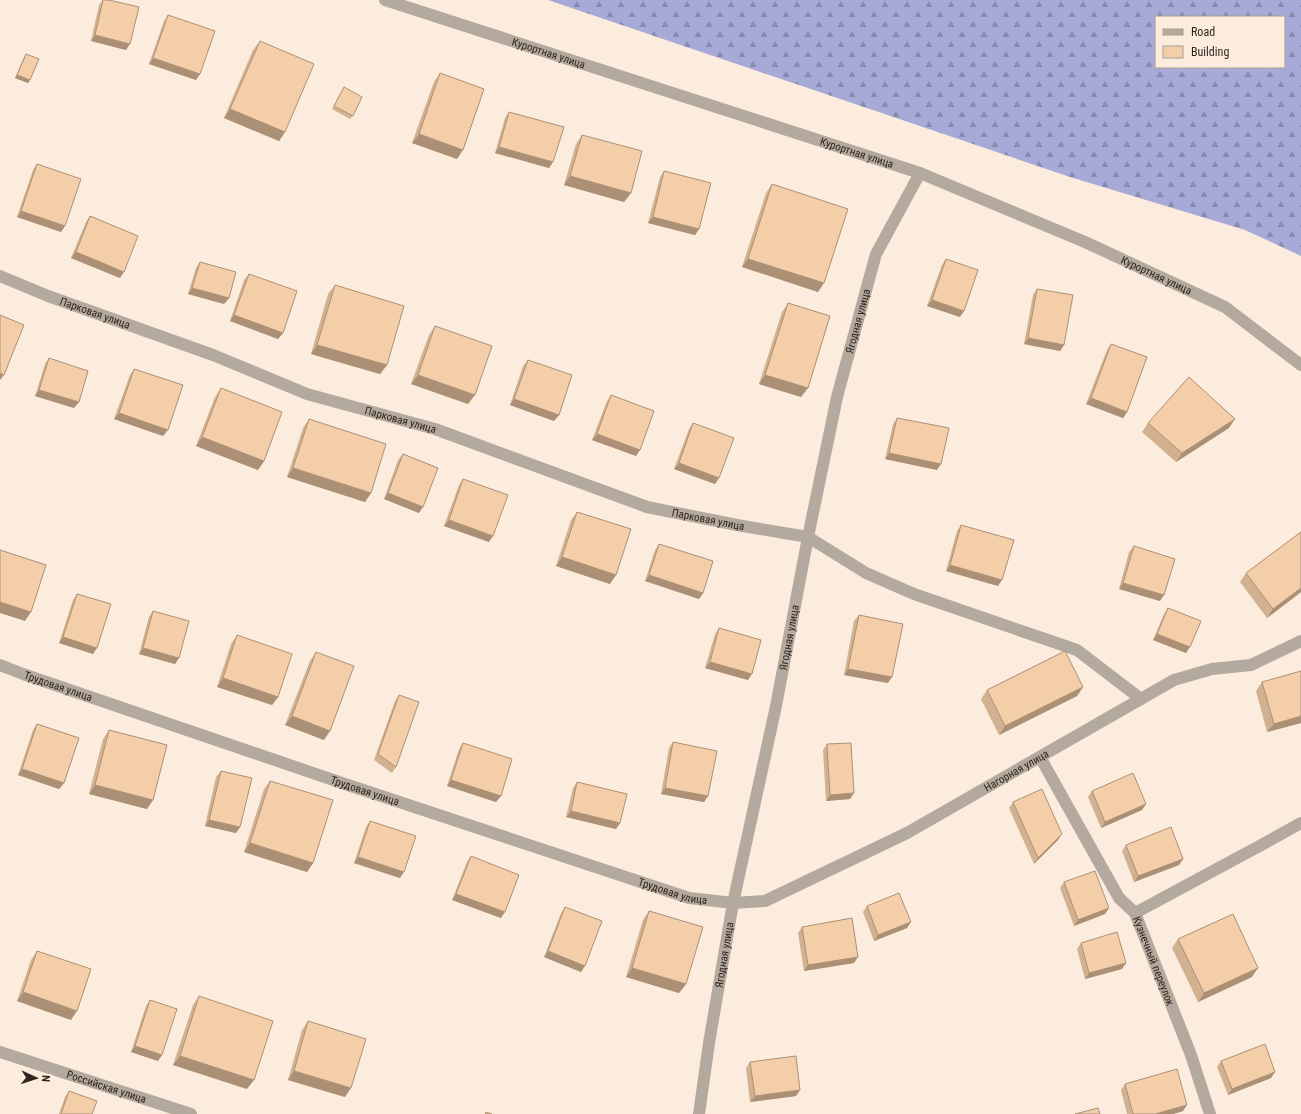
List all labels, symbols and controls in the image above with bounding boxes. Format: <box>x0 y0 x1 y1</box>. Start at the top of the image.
legend <box>1155 16 1285 68</box>
text: Road <box>1191 25 1215 39</box>
street label: Курортная улица <box>510 35 587 71</box>
text: Building <box>1191 45 1229 59</box>
street label: Курортная улица <box>818 135 895 171</box>
street label: Курортная улица <box>1119 254 1194 298</box>
street label: Ягодная улица <box>843 287 873 355</box>
street label: Парковая улица <box>58 295 132 332</box>
street label: Парковая улица <box>363 404 438 436</box>
street label: Парковая улица <box>671 506 745 533</box>
street label: Ягодная улица <box>777 604 802 672</box>
street label: Трудовая улица <box>22 669 94 704</box>
street label: Нагорная улица <box>982 747 1051 795</box>
street label: Трудовая улица <box>329 774 401 809</box>
street label: Трудовая улица <box>636 876 708 907</box>
street label: Кузнечный переулок <box>1130 915 1177 1008</box>
street label: Ягодная улица <box>713 921 737 989</box>
north arrow <box>16 1058 56 1098</box>
street label: Российская улица <box>65 1068 148 1106</box>
text: N <box>39 1075 52 1082</box>

